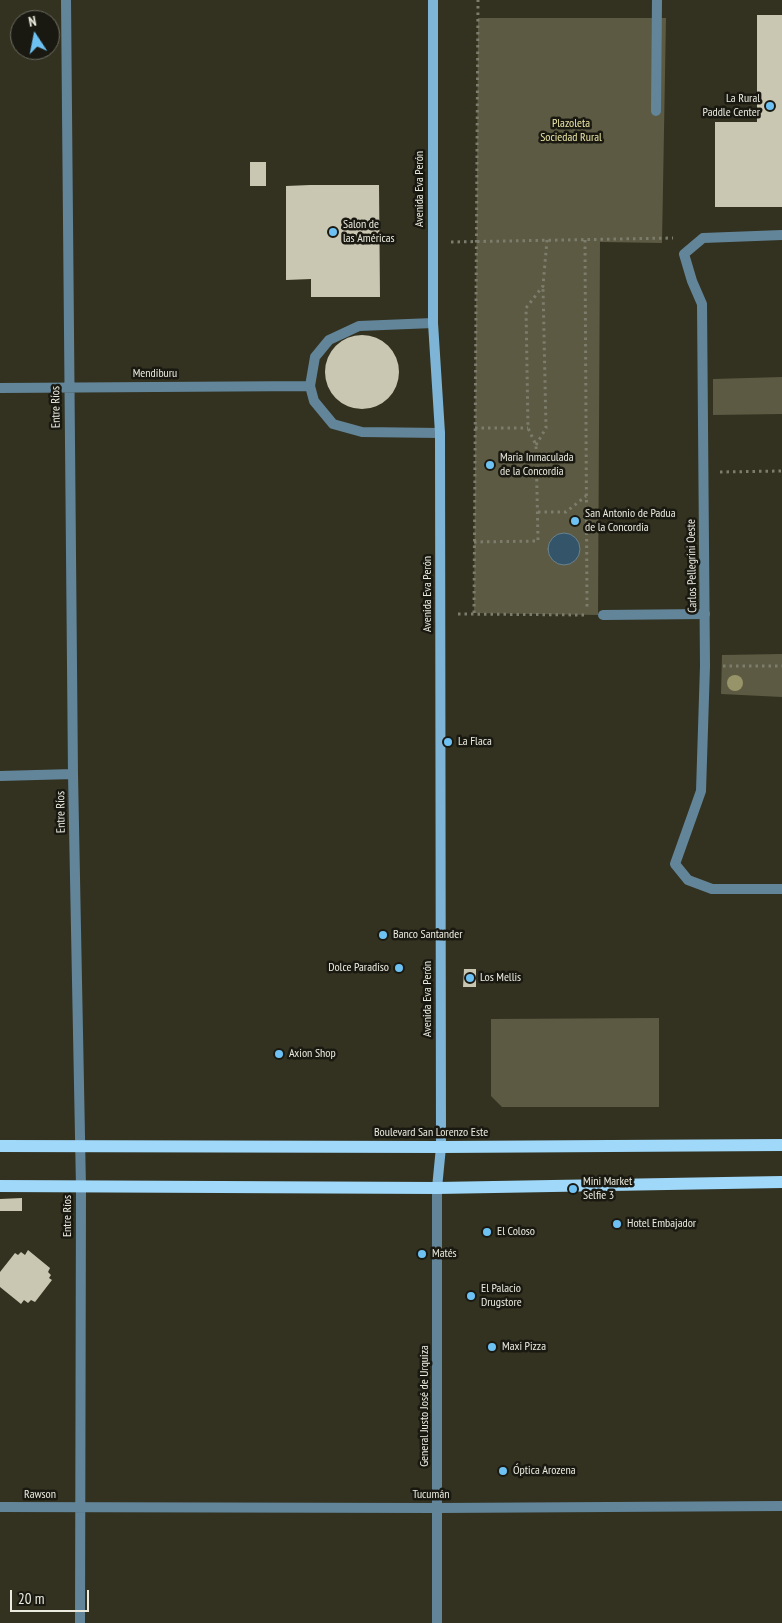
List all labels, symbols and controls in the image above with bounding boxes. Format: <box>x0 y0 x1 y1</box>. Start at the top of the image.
north arrow <box>10 10 60 60</box>
text: N <box>27 12 38 31</box>
place label: La Rural Paddle Center <box>703 92 760 120</box>
marker: La Rural Paddle Center <box>764 100 776 112</box>
park label: Plazoleta Sociedad Rural <box>540 117 602 145</box>
street label: Avenida Eva Perón <box>413 151 427 227</box>
place label: Salon de las Américas <box>343 218 395 246</box>
marker: Salon de las Américas <box>327 226 339 238</box>
street label: Mendiburu <box>133 367 177 381</box>
street label: Entre Ríos <box>48 386 64 428</box>
place label: Maria Inmaculada de la Concordia <box>500 451 573 479</box>
marker: Maria Inmaculada de la Concordia <box>484 459 496 471</box>
place label: San Antonio de Padua de la Concordia <box>585 507 675 535</box>
marker: San Antonio de Padua de la Concordia <box>569 515 581 527</box>
street label: Carlos Pellegrini Oeste <box>684 519 700 613</box>
street label: Avenida Eva Perón <box>421 556 435 632</box>
place label: La Flaca <box>458 735 492 749</box>
marker: La Flaca <box>442 736 454 748</box>
street label: Entre Ríos <box>53 791 69 833</box>
place label: Banco Santander <box>393 928 463 942</box>
marker: Banco Santander <box>377 929 389 941</box>
place label: Dolce Paradiso <box>328 961 389 975</box>
street label: Avenida Eva Perón <box>421 961 435 1037</box>
marker: Dolce Paradiso <box>393 962 405 974</box>
place label: Los Mellis <box>480 971 521 985</box>
marker: Los Mellis <box>464 972 476 984</box>
place label: Axion Shop <box>289 1047 336 1061</box>
marker: Axion Shop <box>273 1048 285 1060</box>
street label: Boulevard San Lorenzo Este <box>374 1126 488 1140</box>
place label: Mini Market Selfie 3 <box>583 1175 632 1203</box>
marker: Mini Market Selfie 3 <box>567 1183 579 1195</box>
street label: Entre Ríos <box>61 1195 75 1237</box>
place label: Hotel Embajador <box>627 1217 696 1231</box>
marker: Hotel Embajador <box>611 1218 623 1230</box>
place label: El Coloso <box>497 1225 535 1239</box>
marker: El Coloso <box>481 1226 493 1238</box>
place label: Matés <box>432 1247 457 1261</box>
marker: Matés <box>416 1248 428 1260</box>
place label: El Palacio Drugstore <box>481 1282 522 1310</box>
marker: El Palacio Drugstore <box>465 1290 477 1302</box>
place label: Maxi Pizza <box>502 1340 546 1354</box>
marker: Maxi Pizza <box>486 1341 498 1353</box>
street label: General Justo José de Urquiza <box>418 1345 432 1467</box>
place label: Óptica Arozena <box>513 1464 576 1478</box>
marker: Óptica Arozena <box>497 1465 509 1477</box>
street label: Rawson <box>24 1488 56 1502</box>
street label: Tucumán <box>413 1488 449 1502</box>
scale bar <box>12 1580 91 1612</box>
text: 20 m <box>18 1589 44 1608</box>

